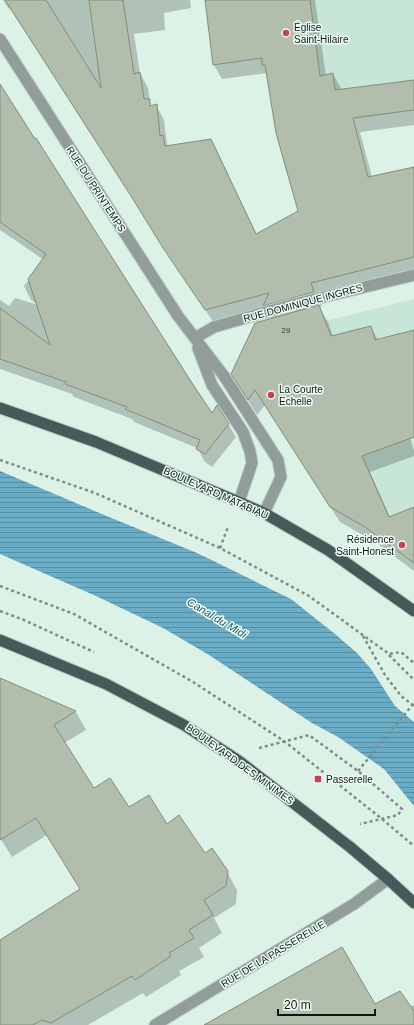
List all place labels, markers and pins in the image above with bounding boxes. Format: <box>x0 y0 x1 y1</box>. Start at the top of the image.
place label: Église Saint-Hilaire <box>294 21 349 45</box>
marker: Église Saint-Hilaire <box>281 28 291 38</box>
place label: La Courte Echelle <box>279 384 323 407</box>
marker: La Courte Echelle <box>266 390 276 400</box>
place label: Résidence Saint-Honest <box>336 534 394 557</box>
marker: Résidence Saint-Honest <box>397 540 407 550</box>
marker: Passerelle <box>313 774 323 784</box>
place label: Passerelle <box>326 774 373 785</box>

